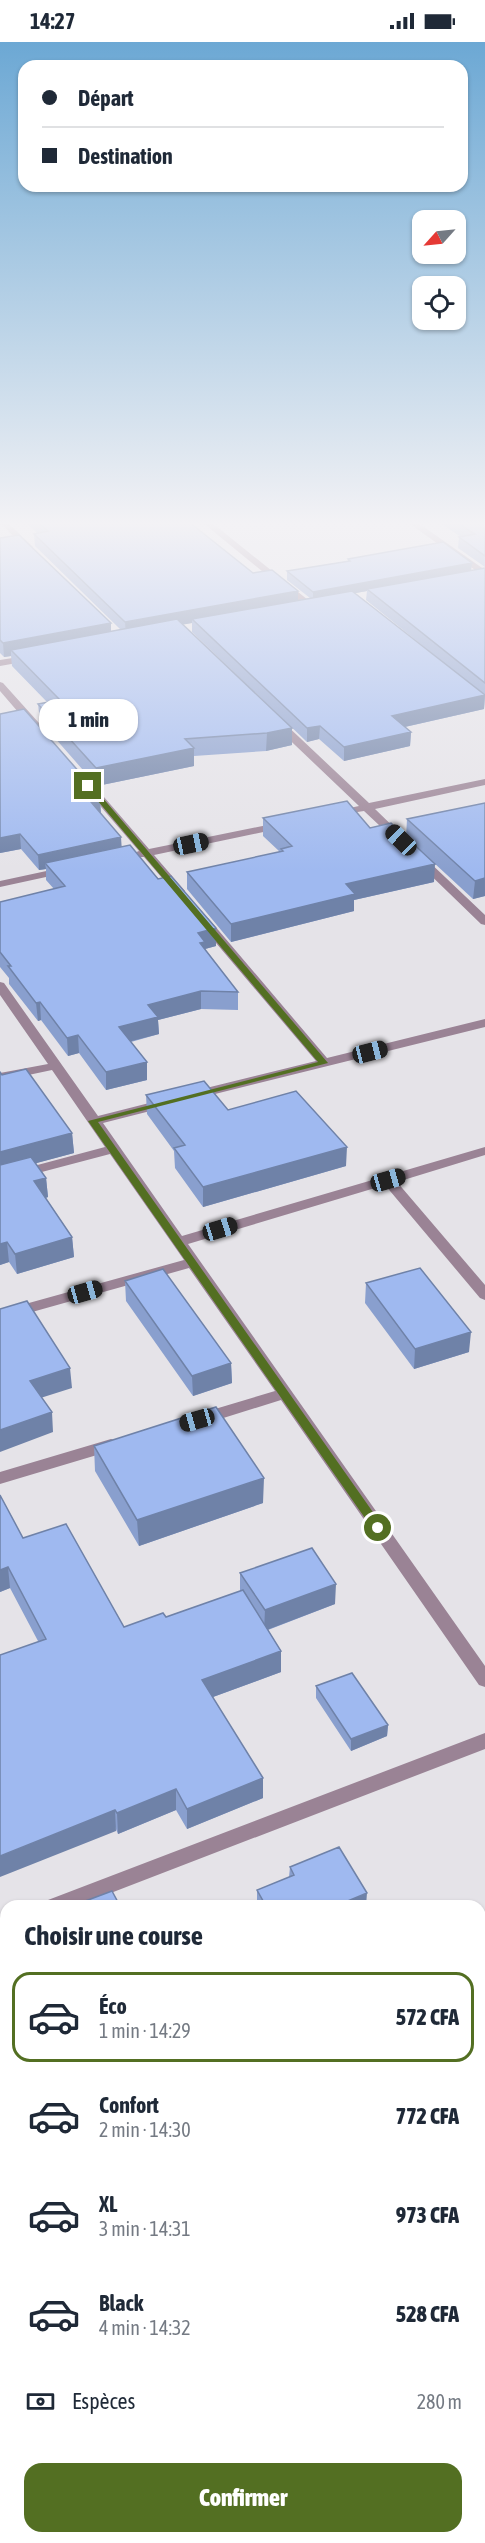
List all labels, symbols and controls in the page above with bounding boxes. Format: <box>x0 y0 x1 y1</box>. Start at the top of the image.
text: 14:27 <box>30 8 75 34</box>
text: Départ <box>78 85 134 111</box>
text: Destination <box>78 143 173 169</box>
north arrow <box>412 210 466 264</box>
map controls <box>412 210 466 330</box>
button: locate <box>412 276 466 330</box>
callout: 1 min <box>38 699 138 741</box>
text: 1 min <box>68 708 109 731</box>
route end <box>74 772 101 799</box>
car <box>382 821 420 859</box>
car <box>172 831 210 857</box>
car <box>350 1039 390 1065</box>
car <box>368 1166 408 1194</box>
car <box>200 1215 240 1243</box>
car <box>65 1278 105 1306</box>
car <box>177 1406 217 1434</box>
route start <box>364 1514 391 1541</box>
text: Choisir une course <box>24 1920 203 1951</box>
icon: car <box>27 1990 81 2044</box>
text: Éco <box>99 1993 127 2019</box>
text: 572 CFA <box>396 2004 459 2030</box>
text: 1 min · 14:29 <box>99 2019 191 2042</box>
icon: car <box>27 2089 81 2143</box>
text: Confort <box>99 2092 159 2118</box>
text: 772 CFA <box>396 2103 459 2129</box>
text: 2 min · 14:30 <box>99 2118 191 2141</box>
icon: car <box>27 2188 81 2242</box>
text: XL <box>99 2191 117 2217</box>
text: 973 CFA <box>396 2202 459 2228</box>
text: 3 min · 14:31 <box>99 2217 191 2240</box>
icon: car <box>27 2287 81 2341</box>
text: Black <box>99 2290 143 2316</box>
text: 528 CFA <box>396 2301 459 2327</box>
text: 4 min · 14:32 <box>99 2316 191 2339</box>
icon: cash <box>24 2385 57 2418</box>
text: Espèces <box>72 2388 135 2414</box>
text: 280 m <box>417 2390 462 2413</box>
button: Confirmer <box>24 2463 462 2532</box>

